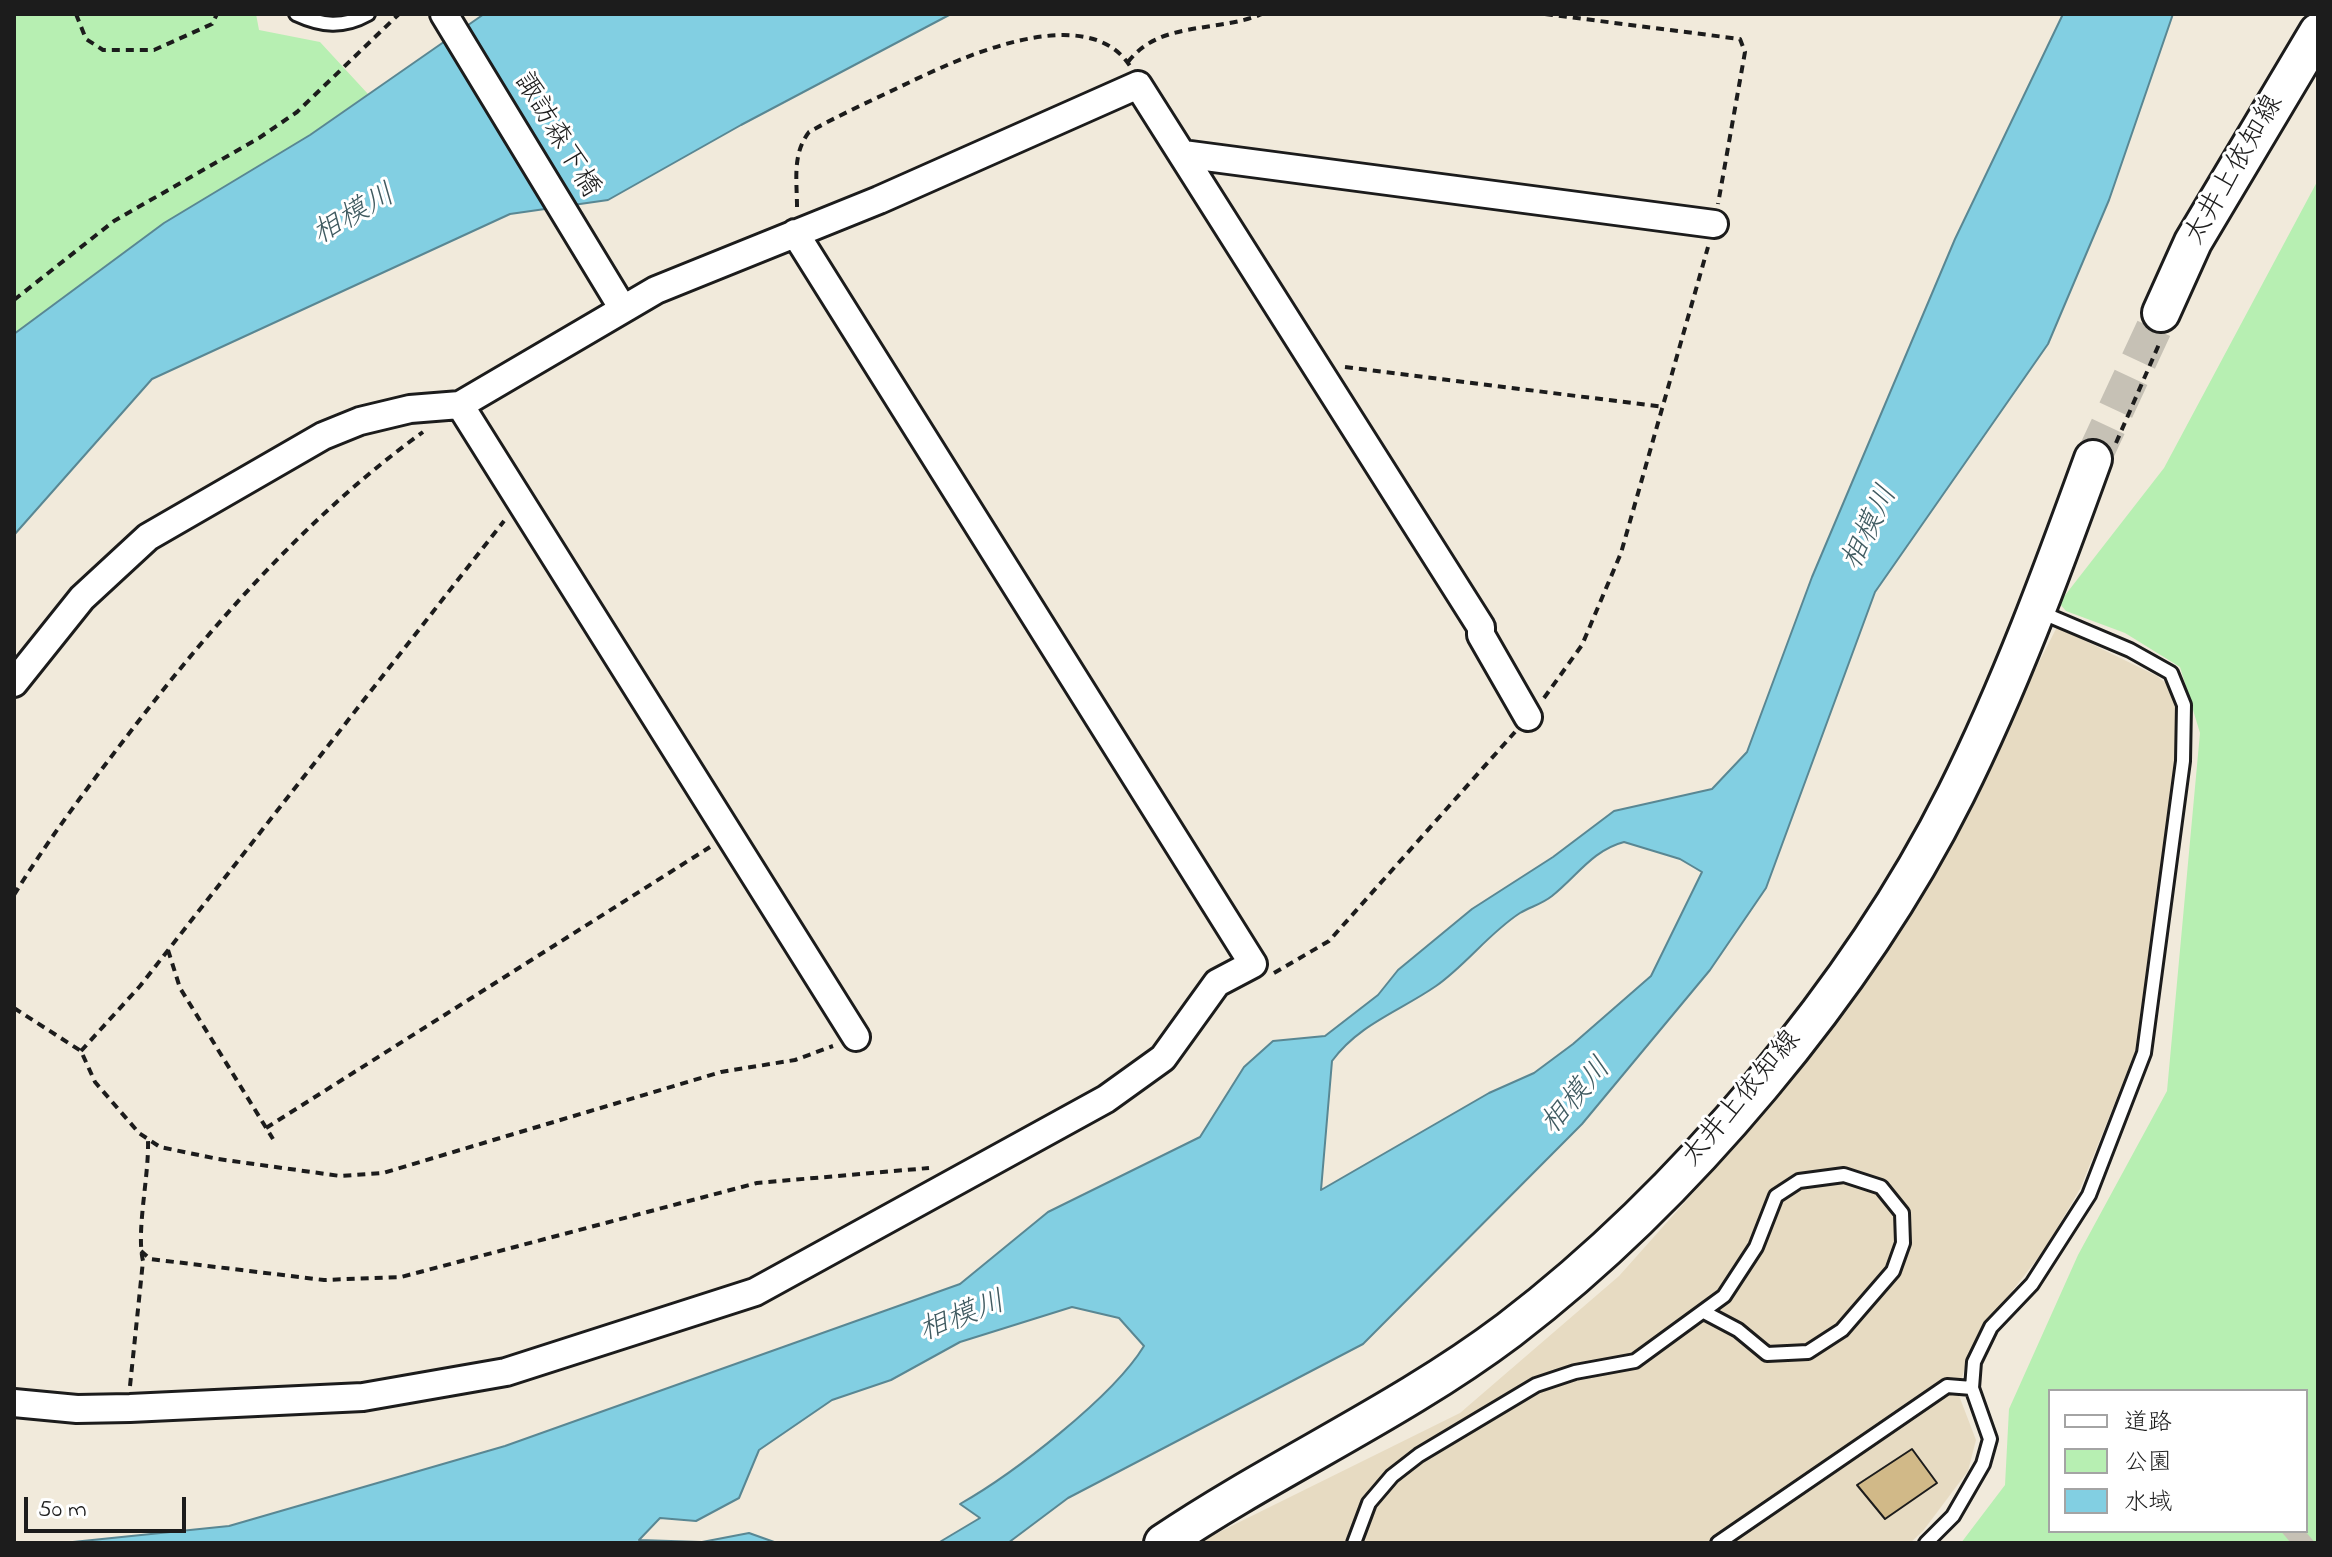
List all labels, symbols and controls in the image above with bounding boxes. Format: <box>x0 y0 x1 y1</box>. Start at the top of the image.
street label: 諏訪森下橋 <box>505 67 605 205</box>
street label: 太井上依知線 <box>2179 90 2293 252</box>
water label: 相模川 <box>307 179 403 255</box>
water label: 相模川 <box>1836 481 1908 577</box>
street label: 太井上依知線 <box>1676 1025 1810 1175</box>
water label: 相模川 <box>1535 1052 1621 1144</box>
water label: 相模川 <box>915 1286 1011 1352</box>
legend <box>2048 1389 2308 1533</box>
text: 道路 <box>2124 1406 2172 1441</box>
text: 公園 <box>2124 1446 2172 1481</box>
scale bar <box>28 1481 190 1531</box>
text: 水域 <box>2124 1486 2172 1521</box>
text: 50 m <box>38 1493 87 1528</box>

